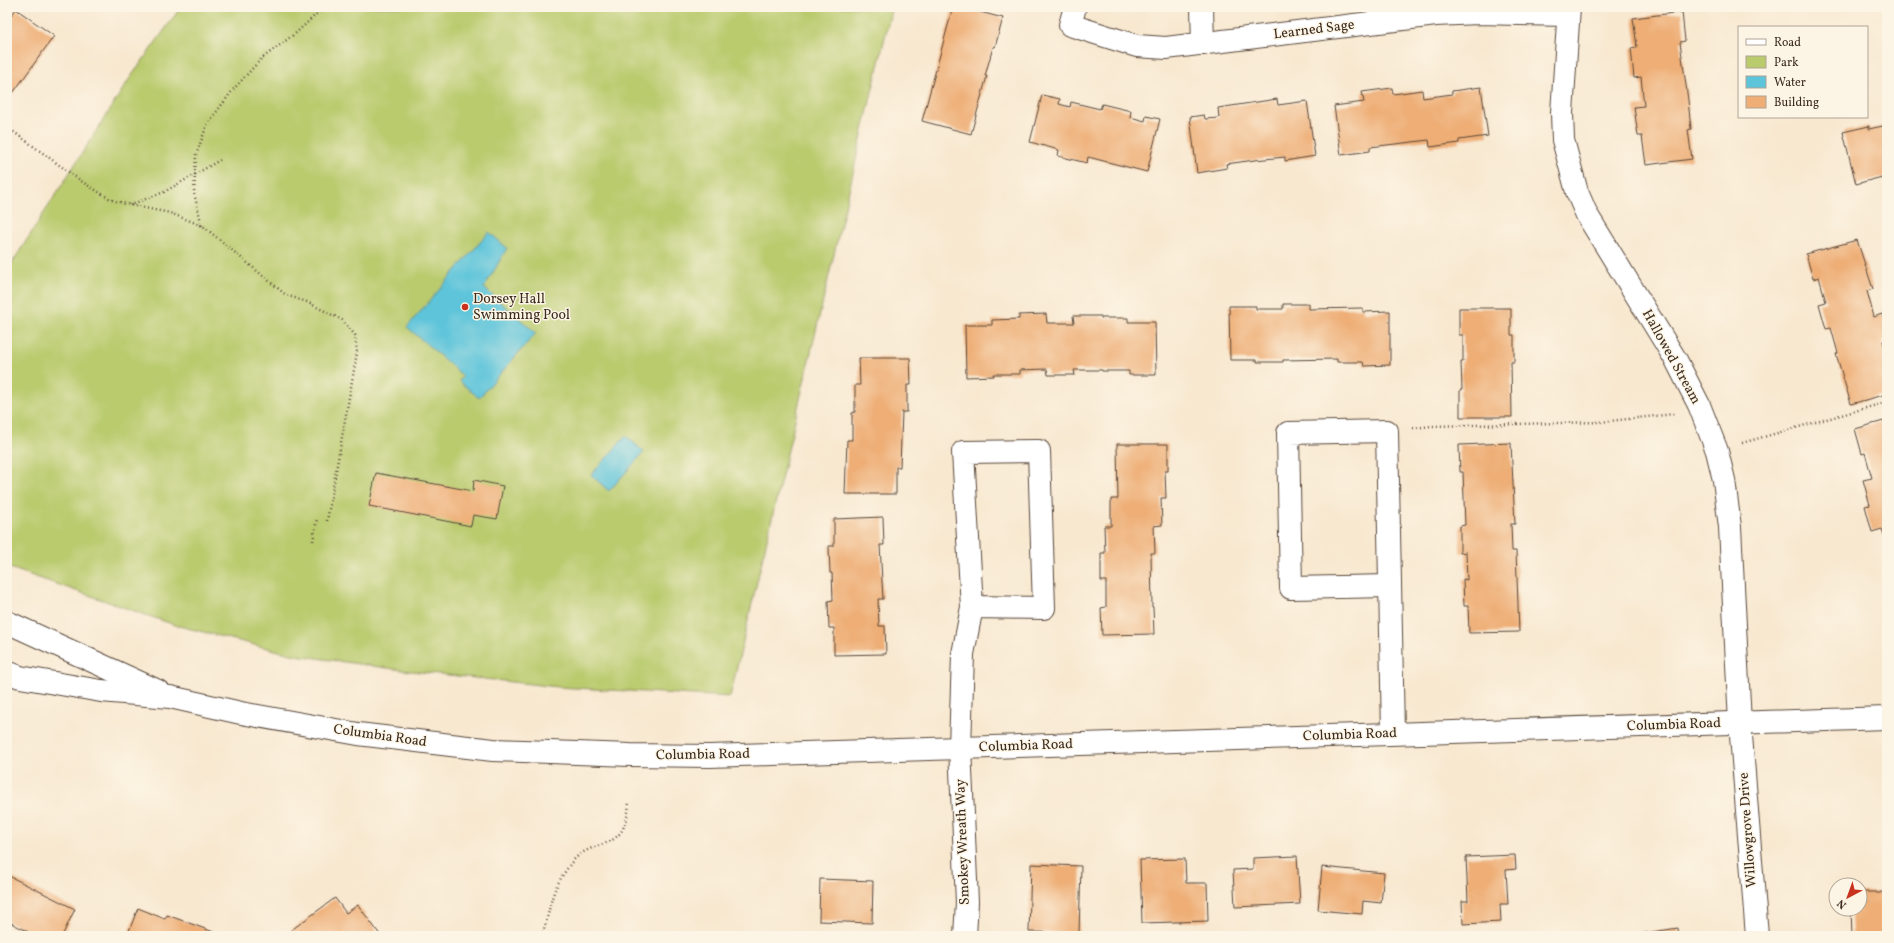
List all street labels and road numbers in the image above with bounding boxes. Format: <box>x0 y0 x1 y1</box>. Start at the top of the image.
street label: Learned Sage <box>1272 16 1356 44</box>
street label: Hallowed Stream <box>1637 306 1705 408</box>
street label: Columbia Road <box>1627 714 1721 736</box>
street label: Columbia Road <box>332 720 428 752</box>
street label: Columbia Road <box>1303 724 1397 746</box>
street label: Columbia Road <box>979 735 1073 757</box>
street label: Columbia Road <box>656 745 750 765</box>
street label: Willowgrove Drive <box>1734 771 1762 888</box>
street label: Smokey Wreath Way <box>951 778 975 905</box>

